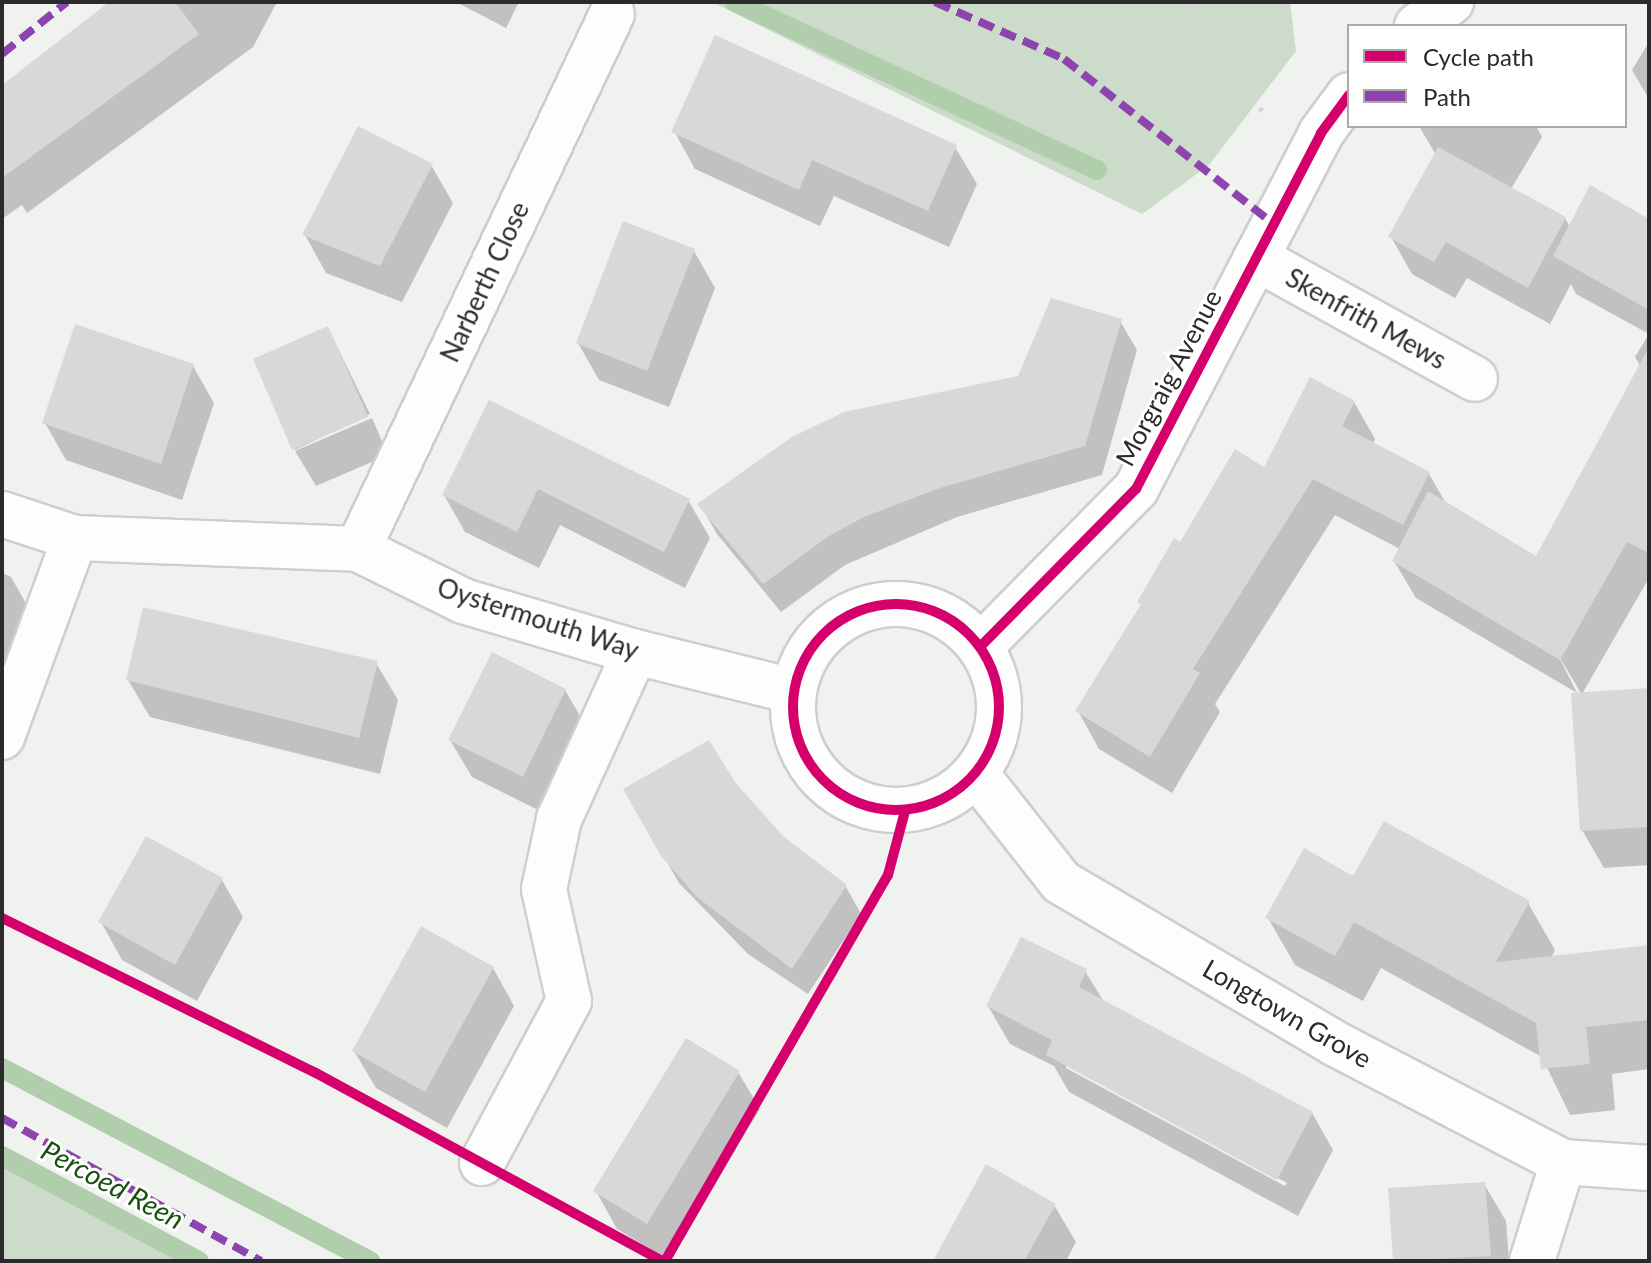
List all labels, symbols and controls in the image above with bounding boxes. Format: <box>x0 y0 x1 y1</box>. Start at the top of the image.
legend <box>1347 24 1627 128</box>
text: Cycle path <box>1423 42 1534 71</box>
text: Path <box>1423 82 1471 111</box>
street label: Narberth Close <box>434 197 536 367</box>
street label: Skenfrith Mews <box>1280 262 1452 376</box>
street label: Morgraig Avenue <box>1109 284 1229 472</box>
street label: Oystermouth Way <box>433 572 643 666</box>
street label: Longtown Grove <box>1197 953 1377 1075</box>
water label: Percoed Reen <box>36 1132 190 1236</box>

